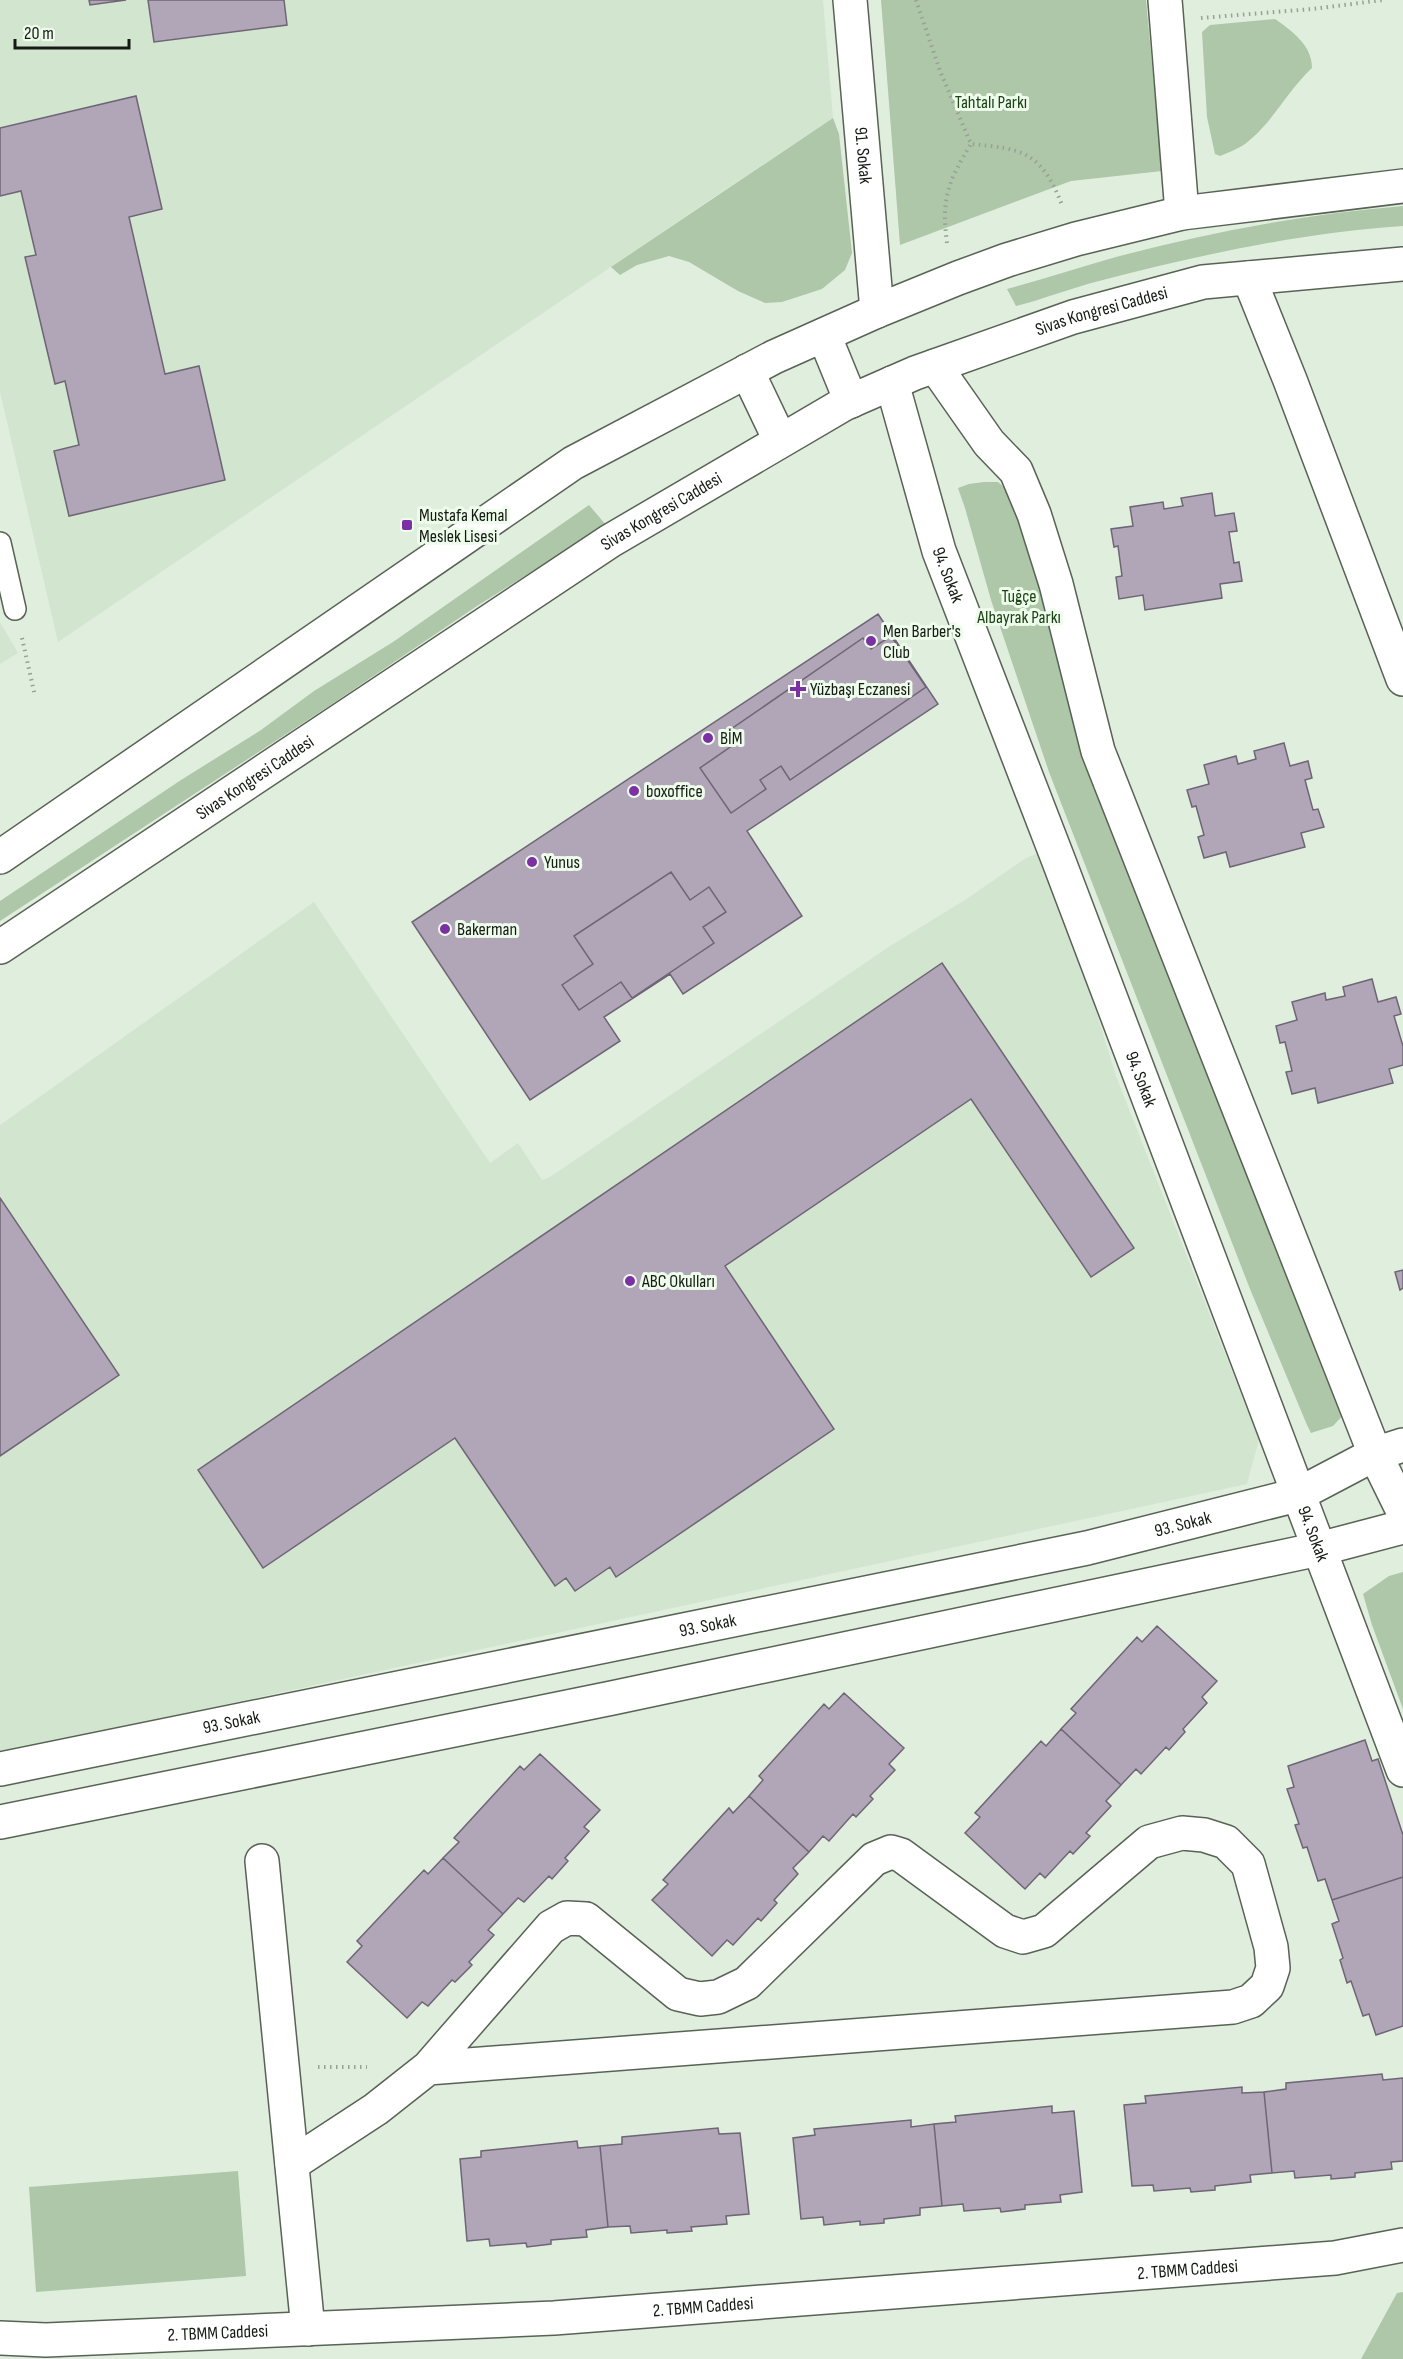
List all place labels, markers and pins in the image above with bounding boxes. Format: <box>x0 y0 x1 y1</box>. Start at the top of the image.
place label: Mustafa Kemal Meslek Lisesi <box>419 505 508 547</box>
marker: Mustafa Kemal Meslek Lisesi <box>400 518 414 532</box>
place label: Men Barber's Club <box>883 621 961 663</box>
marker: Men Barber's Club <box>864 634 878 648</box>
place label: Yüzbaşı Eczanesi <box>810 679 910 700</box>
marker: Yüzbaşı Eczanesi <box>791 682 805 696</box>
place label: BİM <box>720 728 742 749</box>
marker: BİM <box>701 731 715 745</box>
place label: boxoffice <box>646 781 703 802</box>
marker: boxoffice <box>627 784 641 798</box>
place label: Yunus <box>544 852 580 873</box>
marker: Yunus <box>525 855 539 869</box>
place label: Bakerman <box>457 919 517 940</box>
marker: Bakerman <box>438 922 452 936</box>
place label: ABC Okulları <box>641 1271 715 1292</box>
marker: ABC Okulları <box>623 1274 637 1288</box>

